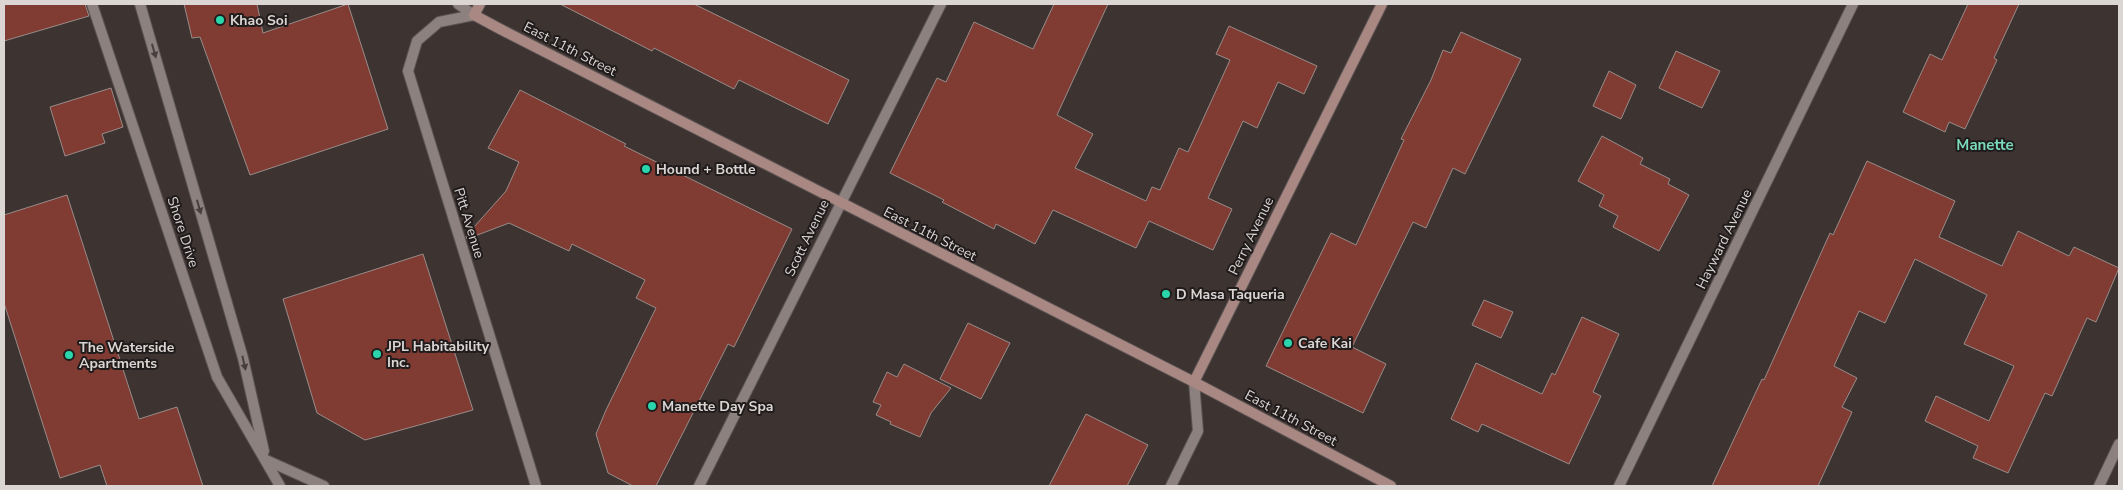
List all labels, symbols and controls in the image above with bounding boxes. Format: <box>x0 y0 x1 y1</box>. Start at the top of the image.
place label: Khao Soi <box>230 11 287 30</box>
marker: Khao Soi <box>214 14 226 26</box>
street label: East 11th Street <box>520 17 620 81</box>
one-way arrow <box>150 43 158 58</box>
district label: Manette <box>1956 135 2014 155</box>
place label: Hound + Bottle <box>656 160 756 179</box>
marker: Hound + Bottle <box>640 163 652 175</box>
street label: Pitt Avenue <box>449 185 489 261</box>
street label: Hayward Avenue <box>1692 186 1756 292</box>
street label: Shore Drive <box>163 194 203 270</box>
street label: Perry Avenue <box>1224 194 1278 278</box>
street label: Scott Avenue <box>780 196 834 280</box>
one-way arrow <box>196 199 204 214</box>
street label: East 11th Street <box>880 202 980 266</box>
place label: D Masa Taqueria <box>1176 285 1285 304</box>
marker: D Masa Taqueria <box>1160 288 1172 300</box>
place label: Cafe Kai <box>1298 334 1352 353</box>
place label: JPL Habitability Inc. <box>386 337 490 372</box>
marker: Cafe Kai <box>1282 337 1294 349</box>
place label: The Waterside Apartments <box>79 338 175 373</box>
marker: JPL Habitability Inc. <box>371 348 383 360</box>
marker: The Waterside Apartments <box>63 349 75 361</box>
one-way arrow <box>240 355 248 370</box>
street label: East 11th Street <box>1241 386 1341 450</box>
place label: Manette Day Spa <box>662 397 774 416</box>
marker: Manette Day Spa <box>646 400 658 412</box>

